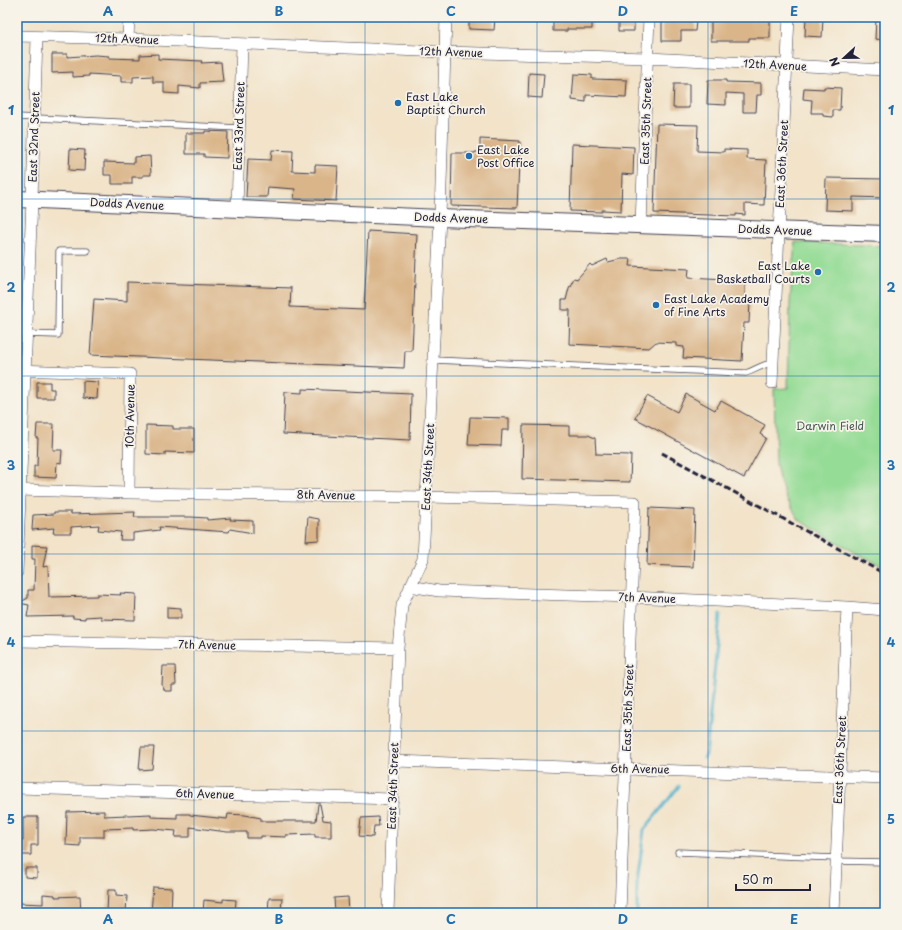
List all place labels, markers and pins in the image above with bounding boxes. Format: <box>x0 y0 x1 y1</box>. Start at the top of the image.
place label: East Lake Baptist Church <box>406 88 486 118</box>
marker: East Lake Baptist Church <box>393 98 403 108</box>
place label: East Lake Post Office <box>477 141 535 171</box>
marker: East Lake Post Office <box>464 151 474 161</box>
place label: East Lake Basketball Courts <box>716 257 810 287</box>
marker: East Lake Basketball Courts <box>813 267 823 277</box>
place label: East Lake Academy of Fine Arts <box>664 290 769 320</box>
marker: East Lake Academy of Fine Arts <box>651 300 661 310</box>

